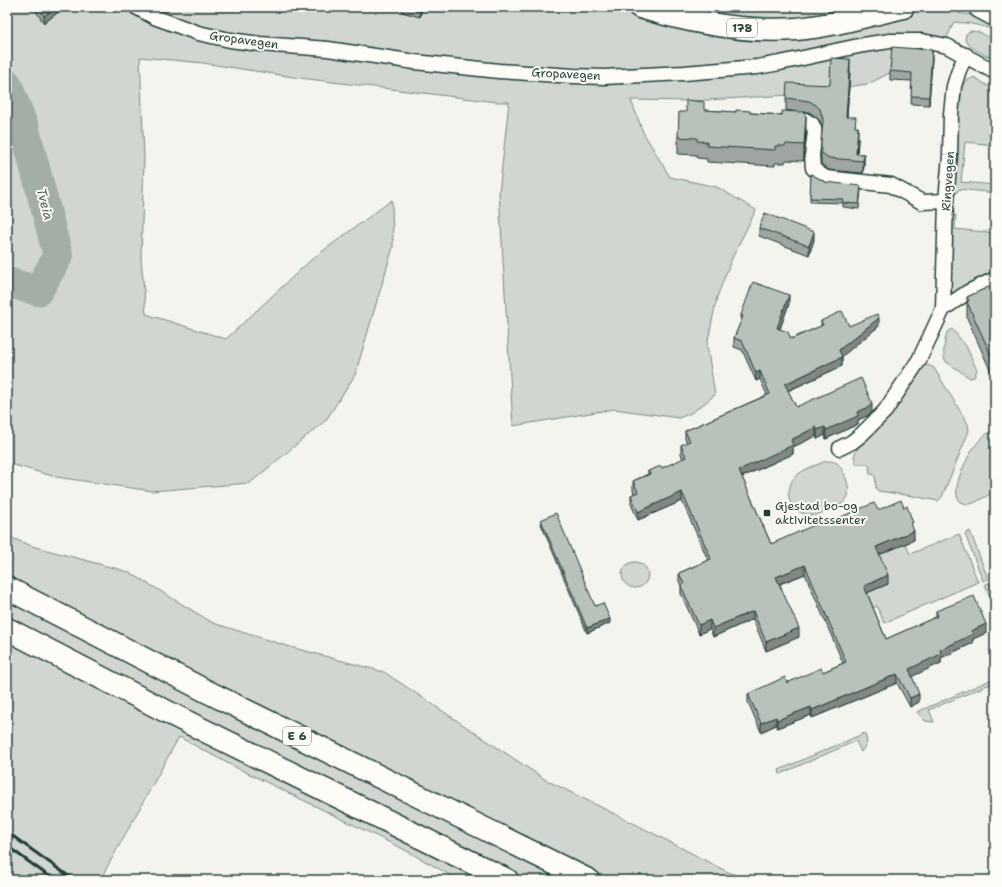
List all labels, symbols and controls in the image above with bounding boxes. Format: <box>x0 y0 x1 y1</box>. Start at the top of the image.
road number: 178 <box>727 19 757 37</box>
street label: Gropavegen <box>209 27 279 53</box>
street label: Gropavegen <box>531 64 601 84</box>
street label: Ringvegen <box>938 150 958 212</box>
water label: Tveia <box>33 186 57 222</box>
place label: Gjestad bo-og aktivitetssenter <box>775 498 867 528</box>
marker: Gjestad bo-og aktivitetssenter <box>762 508 772 518</box>
road number: E 6 <box>283 727 311 745</box>

